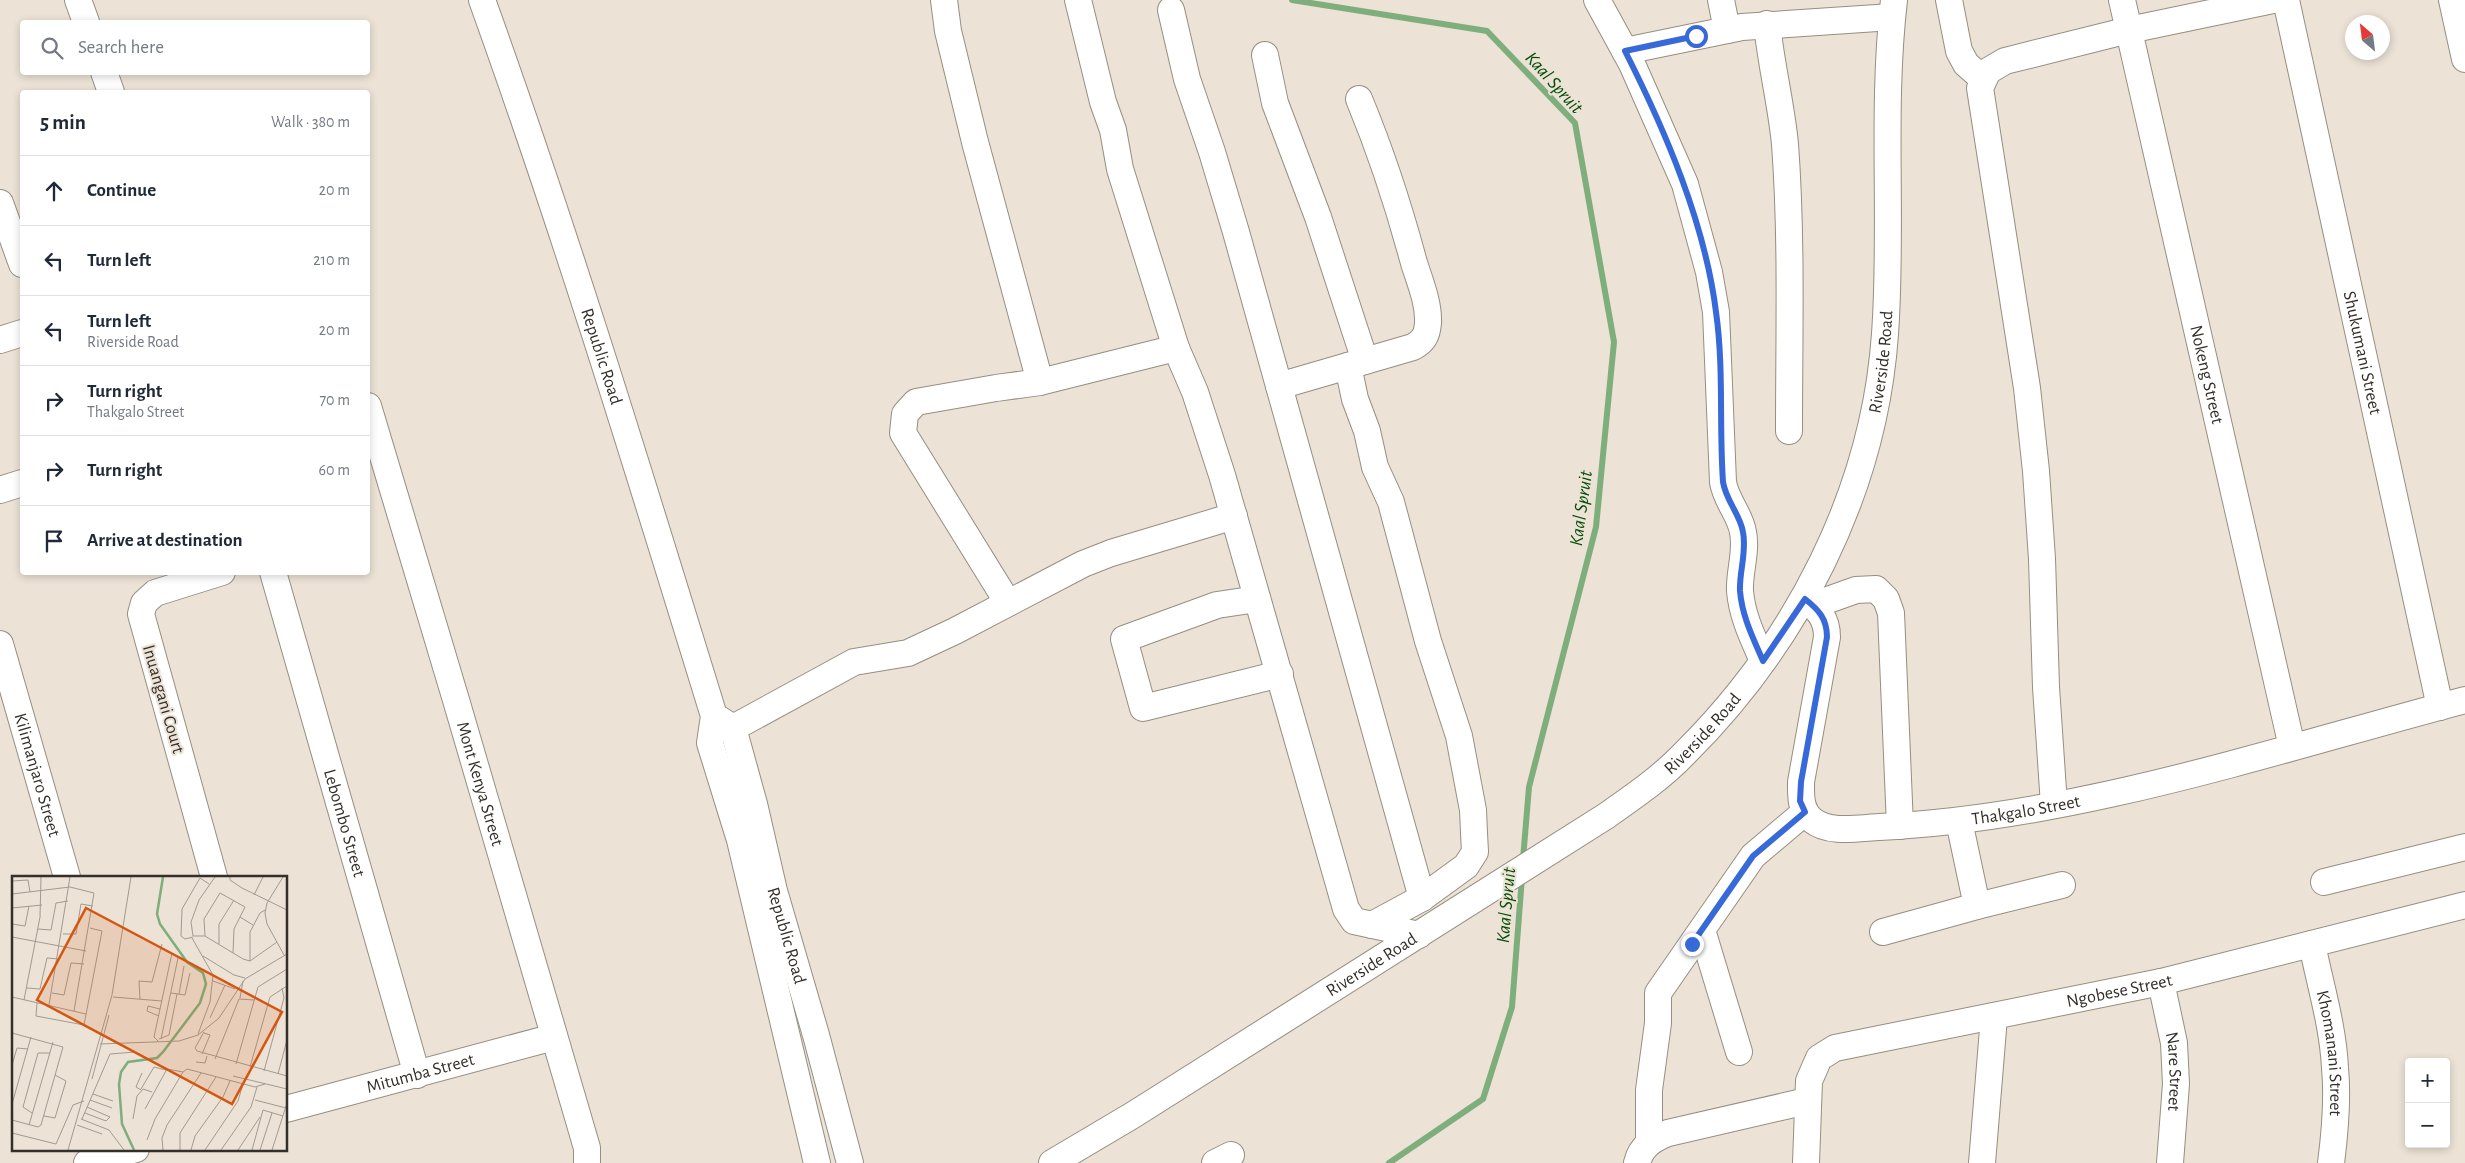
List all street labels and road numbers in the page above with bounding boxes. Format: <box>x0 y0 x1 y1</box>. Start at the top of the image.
street label: Shukumani Street <box>2340 290 2384 417</box>
street label: Republic Road <box>577 306 625 407</box>
street label: Riverside Road <box>1866 310 1896 415</box>
street label: Nokeng Street <box>2186 324 2226 426</box>
street label: Inuangani Court <box>139 643 187 756</box>
street label: Riverside Road <box>1661 690 1745 778</box>
street label: Kilimanjaro Street <box>10 711 63 839</box>
street label: Mont Kenya Street <box>453 720 506 848</box>
street label: Lebombo Street <box>320 767 368 879</box>
street label: Thakgalo Street <box>1970 793 2082 829</box>
street label: Republic Road <box>763 885 809 986</box>
street label: Riverside Road <box>1323 930 1420 1000</box>
street label: Ngobese Street <box>2065 971 2174 1011</box>
street label: Khomanani Street <box>2313 989 2344 1117</box>
street label: Nare Street <box>2162 1030 2184 1112</box>
street label: Mitumba Street <box>365 1051 477 1097</box>

